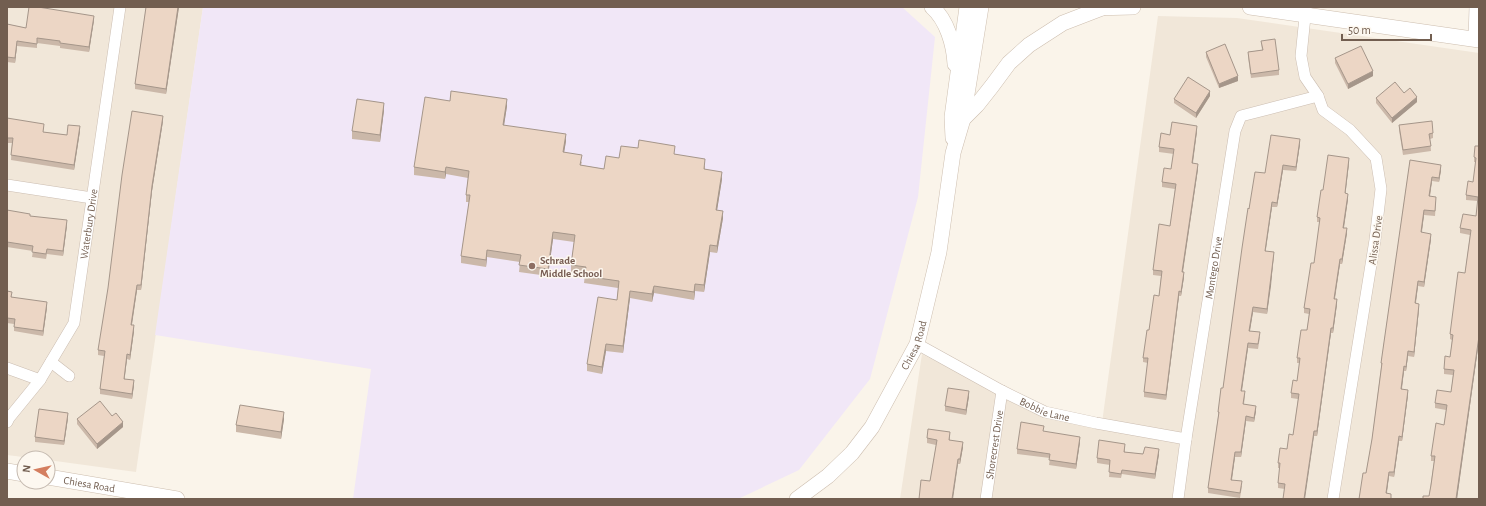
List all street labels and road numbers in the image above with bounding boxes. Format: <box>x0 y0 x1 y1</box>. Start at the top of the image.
street label: Waterbury Drive <box>78 188 99 260</box>
street label: Alissa Drive <box>1367 215 1384 265</box>
street label: Montego Drive <box>1203 236 1224 300</box>
street label: Chiesa Road <box>899 319 928 372</box>
street label: Bobbie Lane <box>1018 396 1071 423</box>
street label: Shorecrest Drive <box>984 409 1005 480</box>
street label: Chiesa Road <box>63 475 116 494</box>

